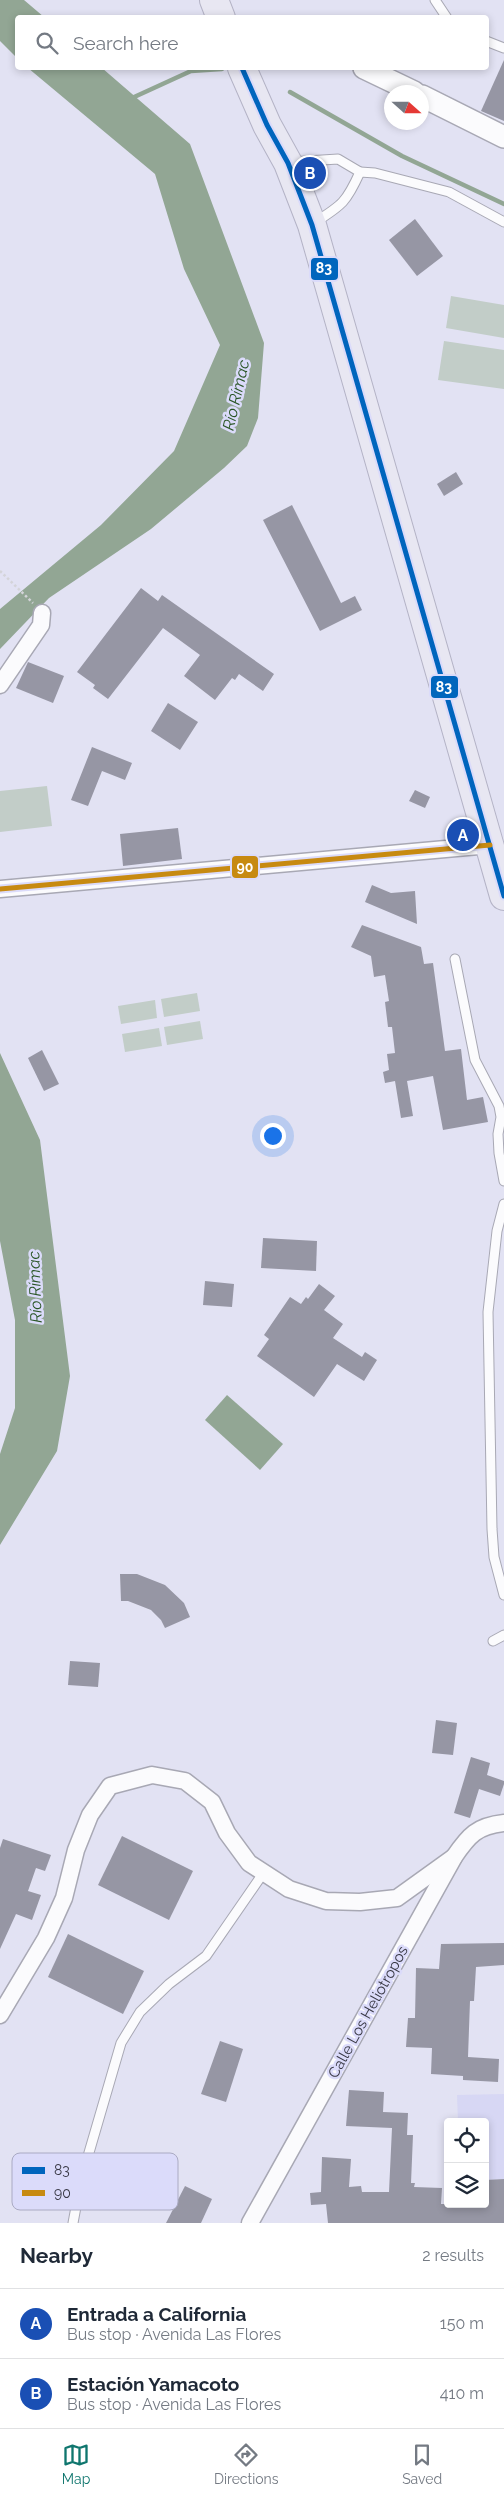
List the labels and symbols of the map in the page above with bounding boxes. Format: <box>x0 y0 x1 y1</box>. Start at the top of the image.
north arrow <box>384 85 429 130</box>
pin: B <box>294 154 326 192</box>
line badge: 83 <box>310 257 339 281</box>
text: 83 <box>316 260 332 276</box>
water label: Río Rímac <box>219 357 253 432</box>
line badge: 83 <box>430 675 459 699</box>
text: 83 <box>436 679 452 695</box>
pin: A <box>447 816 479 854</box>
line badge: 90 <box>231 855 259 879</box>
text: 90 <box>237 859 253 875</box>
your location <box>260 1123 286 1149</box>
water label: Río Rímac <box>24 1250 46 1323</box>
street label: Calle Los Heliotropos <box>324 1943 412 2081</box>
legend <box>12 2153 178 2210</box>
text: 83 <box>54 2162 70 2178</box>
text: 90 <box>54 2185 71 2201</box>

